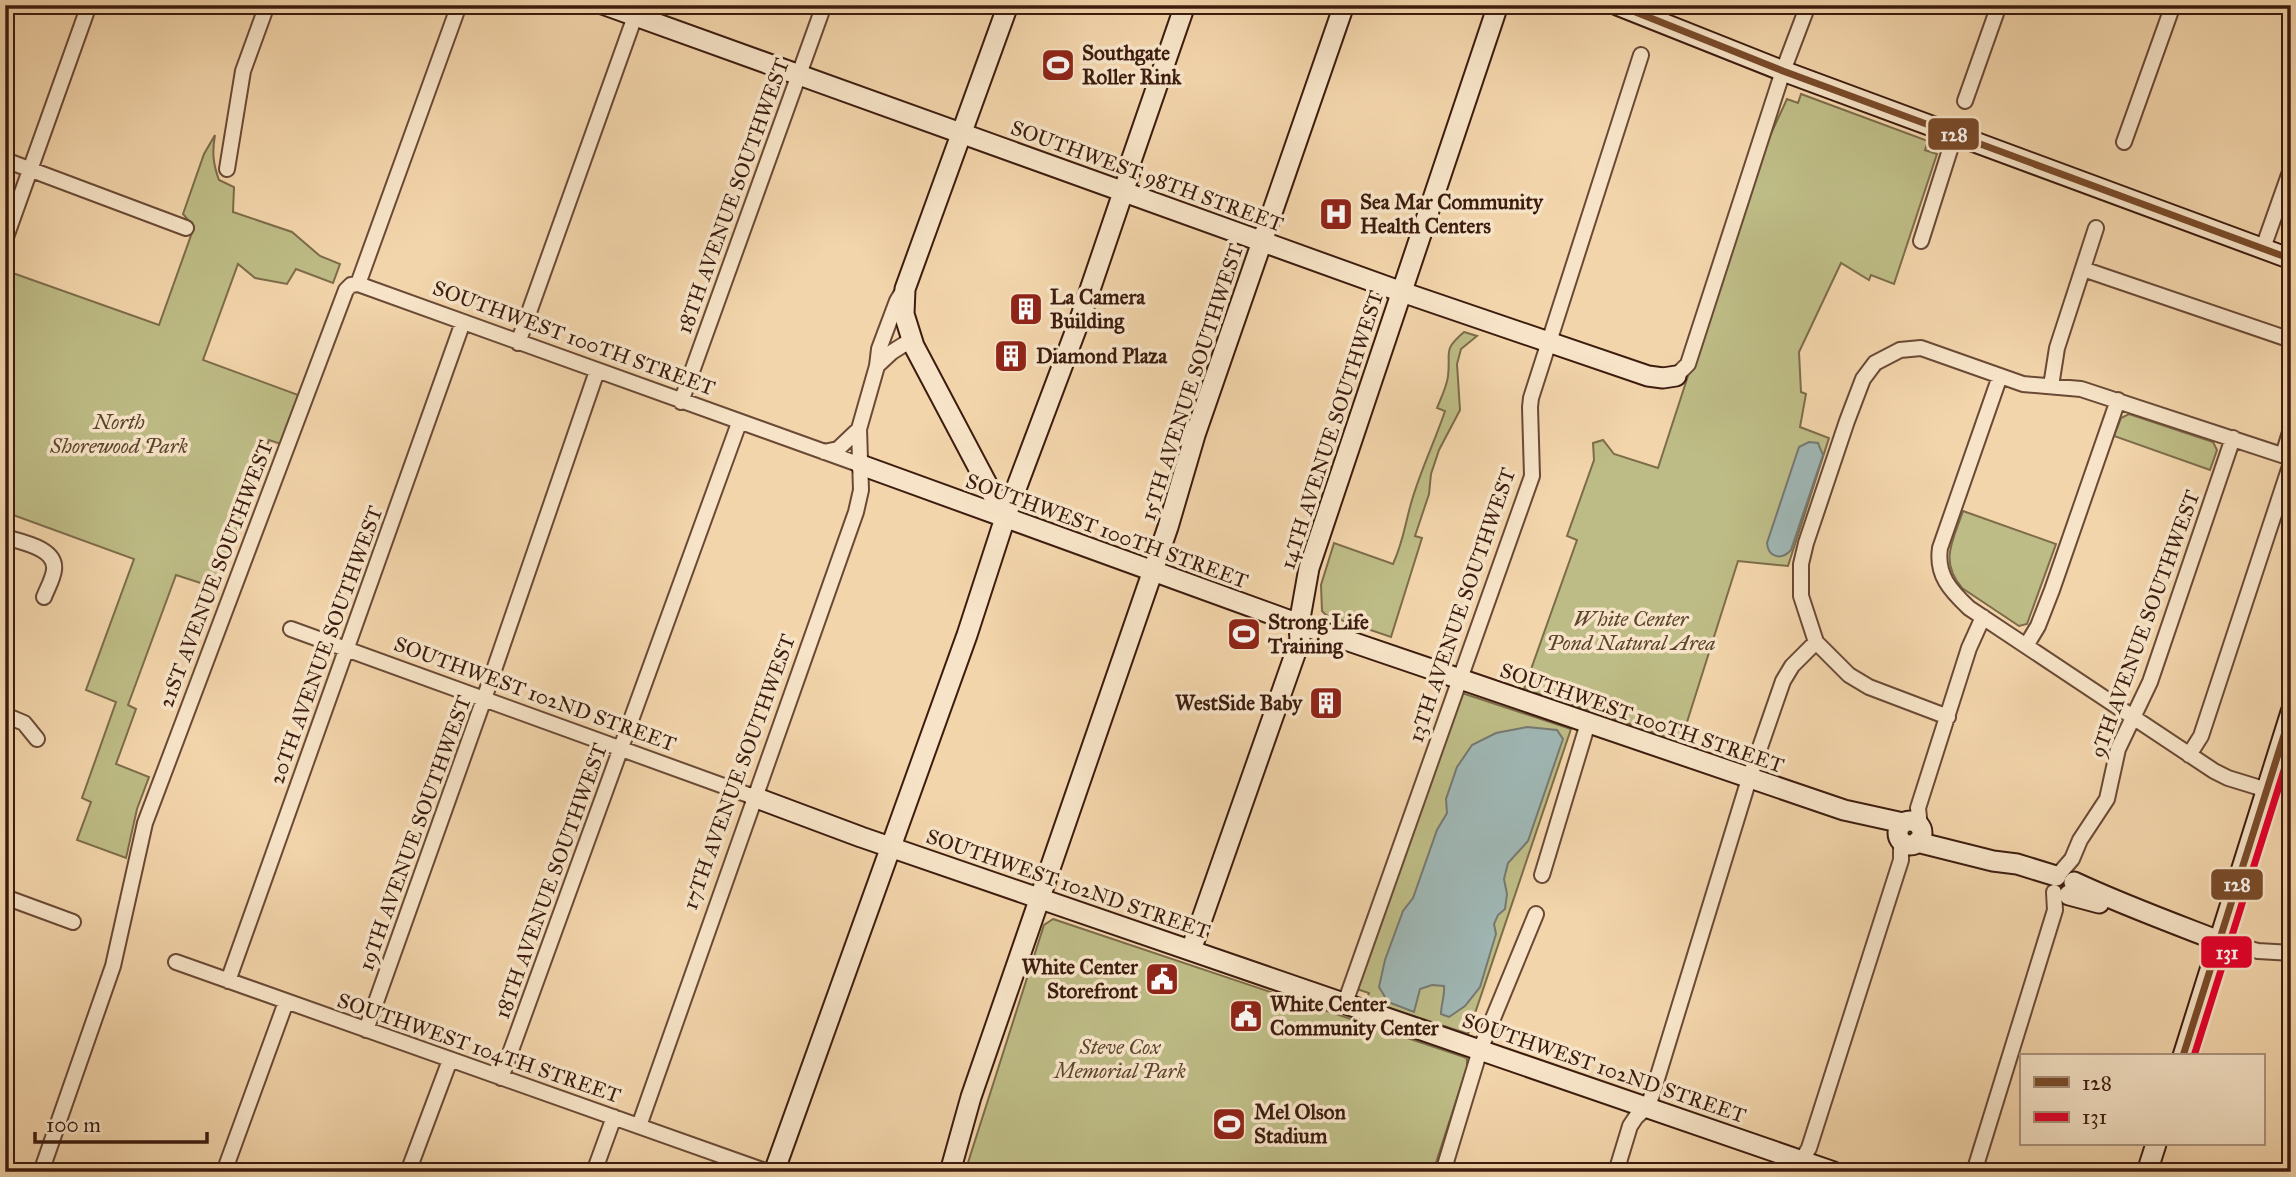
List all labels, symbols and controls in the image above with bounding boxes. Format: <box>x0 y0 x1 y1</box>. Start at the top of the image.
place label: Southgate Roller Rink <box>1082 40 1183 90</box>
sports icon: Southgate Roller Rink <box>1039 46 1077 84</box>
street label: 18TH AVENUE SOUTHWEST <box>671 55 795 337</box>
street label: SOUTHWEST 98TH STREET <box>1007 114 1287 238</box>
line badge: 128 <box>1927 117 1980 151</box>
text: 128 <box>1941 123 1967 146</box>
place label: Sea Mar Community Health Centers <box>1360 189 1544 239</box>
hospital icon: Sea Mar Community Health Centers <box>1317 195 1355 233</box>
street label: 15TH AVENUE SOUTHWEST <box>1135 240 1249 524</box>
street label: SOUTHWEST 100TH STREET <box>429 275 719 401</box>
place label: La Camera Building <box>1050 284 1146 334</box>
street label: 14TH AVENUE SOUTHWEST <box>1275 287 1389 573</box>
building icon: La Camera Building <box>1007 290 1045 328</box>
building icon: Diamond Plaza <box>992 337 1030 375</box>
place label: Diamond Plaza <box>1036 343 1168 369</box>
park label: North Shorewood Park <box>49 409 188 459</box>
street label: 21ST AVENUE SOUTHWEST <box>153 437 279 711</box>
street label: 13TH AVENUE SOUTHWEST <box>1403 464 1521 746</box>
street label: SOUTHWEST 100TH STREET <box>962 468 1252 594</box>
street label: 9TH AVENUE SOUTHWEST <box>2084 487 2206 761</box>
street label: 20TH AVENUE SOUTHWEST <box>263 502 389 788</box>
park label: White Center Pond Natural Area <box>1546 606 1716 656</box>
place label: Strong Life Training <box>1267 609 1369 659</box>
sports icon: Strong Life Training <box>1225 615 1263 653</box>
street label: SOUTHWEST 102ND STREET <box>390 631 680 757</box>
street label: 17TH AVENUE SOUTHWEST <box>677 631 801 913</box>
street label: SOUTHWEST 100TH STREET <box>1497 657 1787 779</box>
building icon: WestSide Baby <box>1307 684 1345 722</box>
place label: WestSide Baby <box>1175 690 1303 716</box>
street label: 19TH AVENUE SOUTHWEST <box>353 692 477 974</box>
street label: 18TH AVENUE SOUTHWEST <box>489 740 613 1022</box>
street label: SOUTHWEST 102ND STREET <box>923 823 1213 945</box>
line badge: 128 <box>2210 868 2264 901</box>
text: 128 <box>2224 873 2250 896</box>
line badge: 131 <box>2200 935 2253 969</box>
text: 131 <box>2216 941 2239 965</box>
place label: White Center Storefront <box>1021 954 1139 1004</box>
public building icon: White Center Storefront <box>1143 960 1181 998</box>
street label: SOUTHWEST 104TH STREET <box>334 987 624 1109</box>
place label: White Center Community Center <box>1270 991 1440 1041</box>
public building icon: White Center Community Center <box>1227 997 1265 1035</box>
street label: SOUTHWEST 102ND STREET <box>1459 1007 1749 1129</box>
park label: Steve Cox Memorial Park <box>1052 1034 1186 1084</box>
legend <box>2020 1054 2264 1146</box>
text: 128 <box>2082 1070 2112 1096</box>
place label: Mel Olson Stadium <box>1254 1099 1346 1149</box>
scale bar <box>35 1100 206 1144</box>
text: 131 <box>2082 1104 2107 1130</box>
sports icon: Mel Olson Stadium <box>1210 1105 1248 1143</box>
text: 100 m <box>46 1112 101 1138</box>

